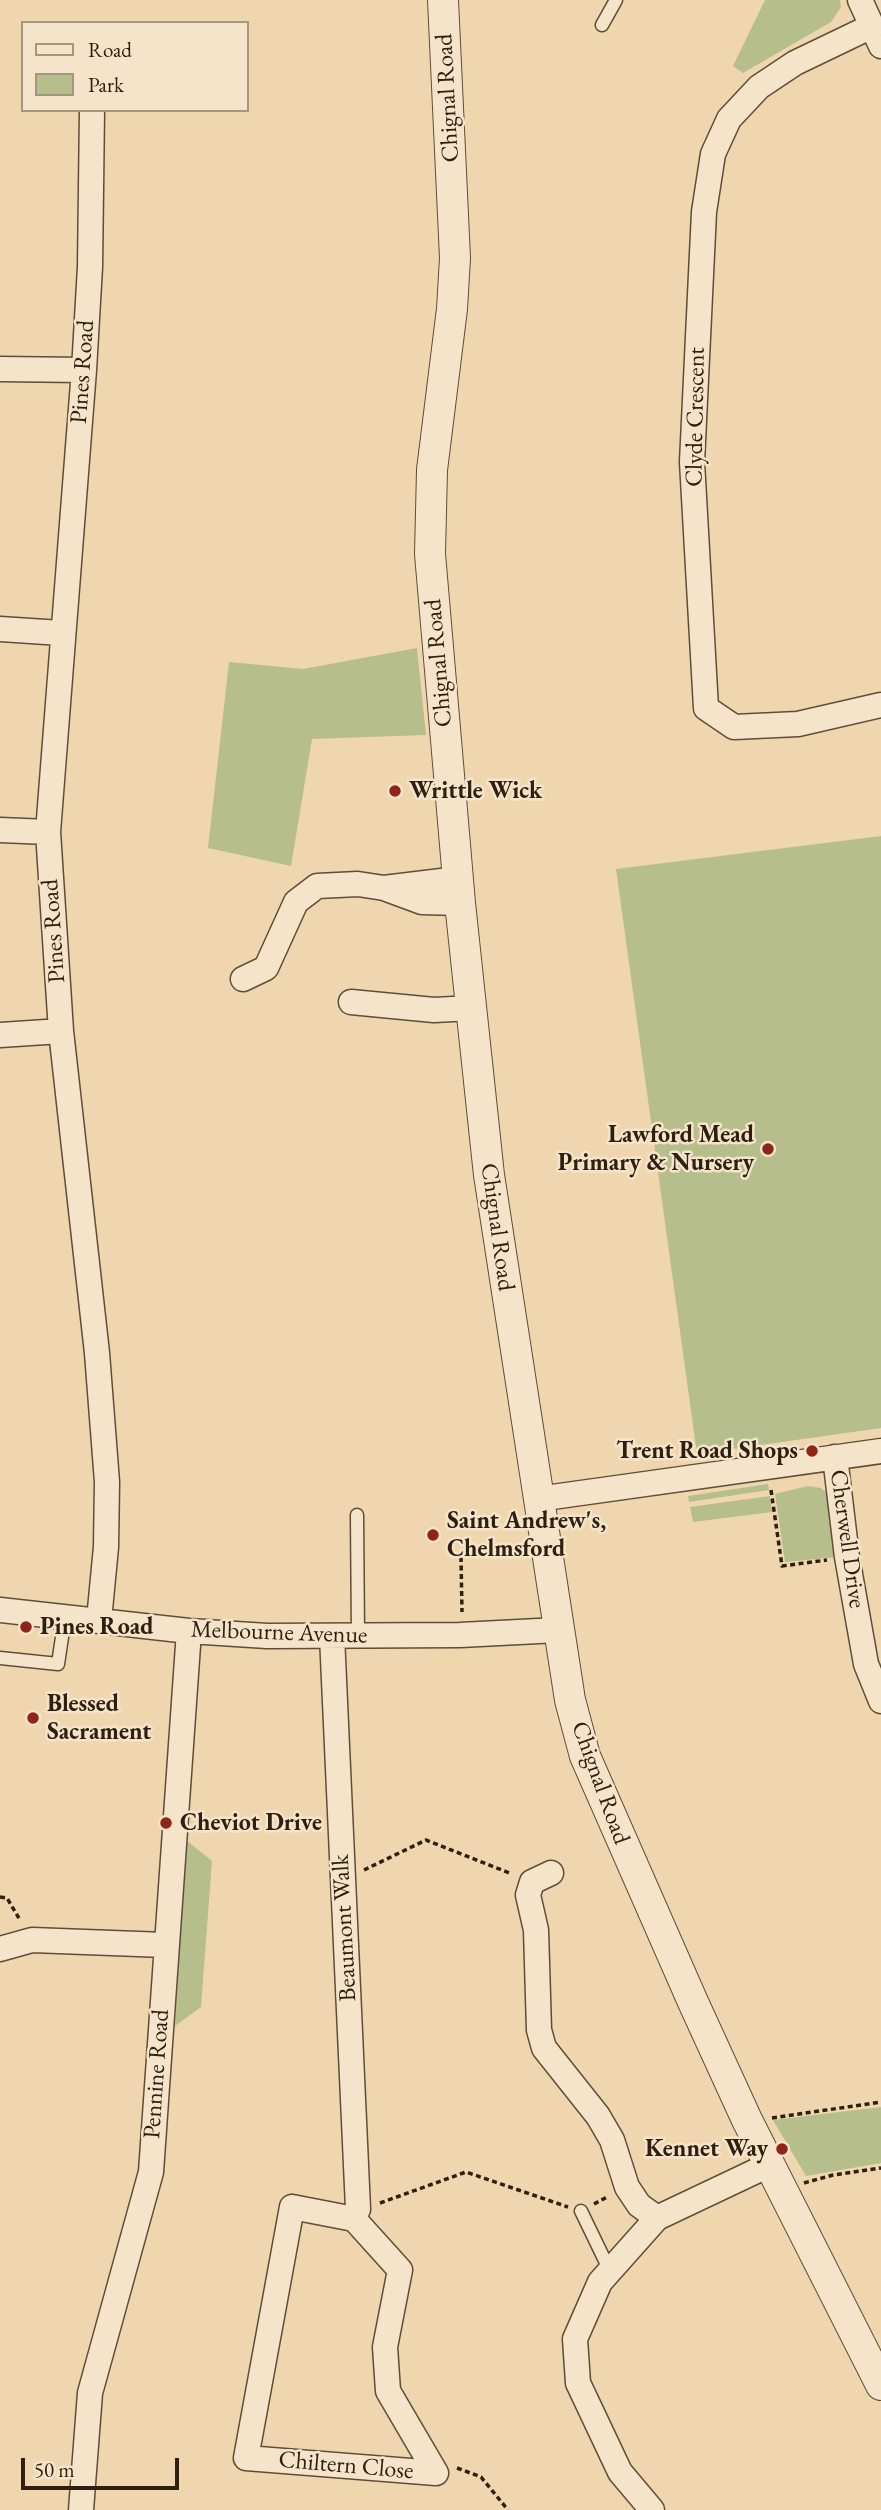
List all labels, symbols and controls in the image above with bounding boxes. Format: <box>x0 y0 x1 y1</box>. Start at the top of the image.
legend <box>21 21 248 112</box>
street label: Chignal Road <box>430 33 466 163</box>
text: Road <box>88 36 132 63</box>
text: Park <box>88 71 124 98</box>
street label: Pines Road <box>65 319 101 425</box>
street label: Clyde Crescent <box>680 347 712 487</box>
street label: Chignal Road <box>419 598 459 728</box>
place label: Writtle Wick <box>409 777 542 805</box>
marker: Writtle Wick <box>387 783 403 799</box>
street label: Pines Road <box>36 878 72 984</box>
place label: Lawford Mead Primary & Nursery <box>558 1121 754 1177</box>
marker: Lawford Mead Primary & Nursery <box>760 1141 776 1157</box>
street label: Chignal Road <box>474 1161 520 1293</box>
place label: Trent Road Shops <box>616 1437 798 1465</box>
marker: Trent Road Shops <box>804 1443 820 1459</box>
street label: Cherwell Drive <box>823 1468 871 1610</box>
place label: Saint Andrew's, Chelmsford <box>447 1507 606 1563</box>
marker: Saint Andrew's, Chelmsford <box>425 1527 441 1543</box>
place label: Pines Road <box>40 1613 154 1641</box>
street label: Melbourne Avenue <box>190 1616 368 1650</box>
marker: Pines Road <box>18 1619 34 1635</box>
place label: Blessed Sacrament <box>47 1690 151 1746</box>
marker: Blessed Sacrament <box>25 1710 41 1726</box>
street label: Chignal Road <box>564 1718 636 1848</box>
place label: Cheviot Drive <box>180 1809 322 1837</box>
marker: Cheviot Drive <box>158 1815 174 1831</box>
street label: Beaumont Walk <box>327 1854 363 2002</box>
street label: Pennine Road <box>138 2008 176 2140</box>
place label: Kennet Way <box>645 2135 768 2163</box>
marker: Kennet Way <box>774 2141 790 2157</box>
scale bar <box>24 2444 182 2488</box>
street label: Chiltern Close <box>277 2446 415 2486</box>
text: 50 m <box>34 2456 75 2483</box>

